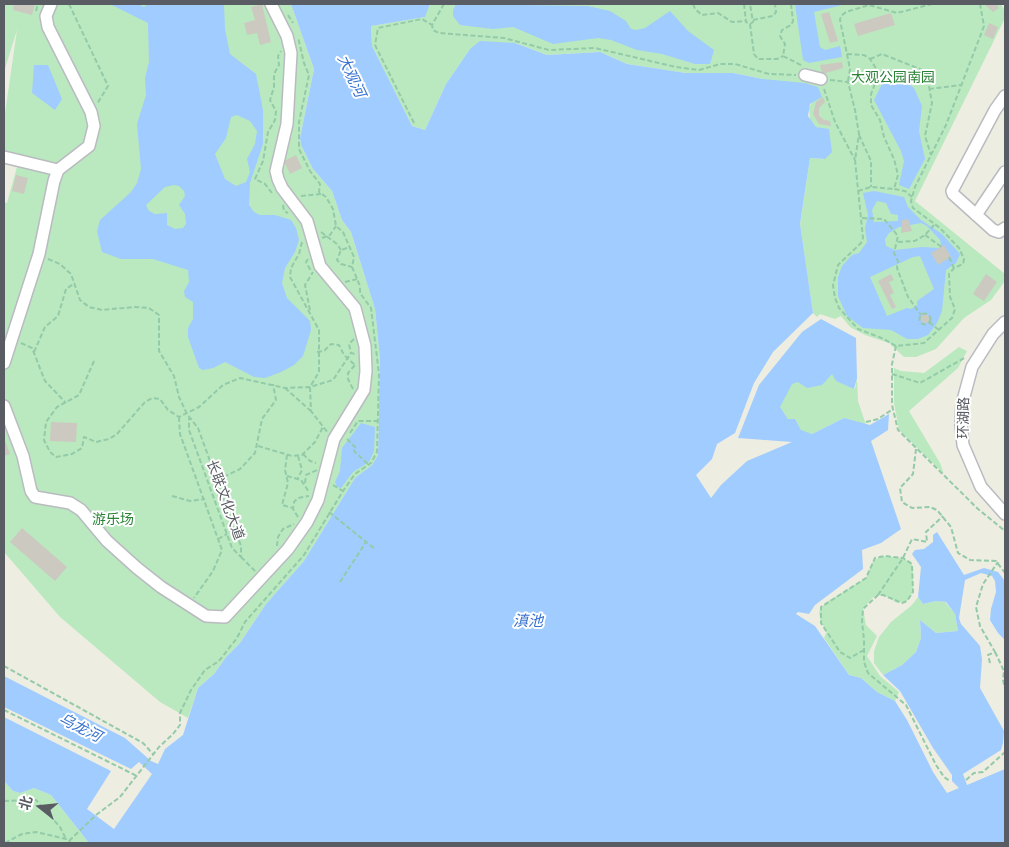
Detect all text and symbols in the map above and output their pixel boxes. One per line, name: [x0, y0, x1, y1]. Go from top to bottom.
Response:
water label: 大观河: [333, 52, 369, 100]
park label: 大观公园南园: [851, 70, 935, 86]
street label: 环湖路: [955, 397, 973, 439]
street label: 长联文化大道: [203, 458, 247, 542]
park label: 游乐场: [92, 512, 134, 528]
water label: 滇池: [513, 613, 543, 631]
water label: 乌龙河: [56, 710, 104, 746]
north arrow: [15, 782, 65, 832]
text: 北: [15, 794, 36, 812]

